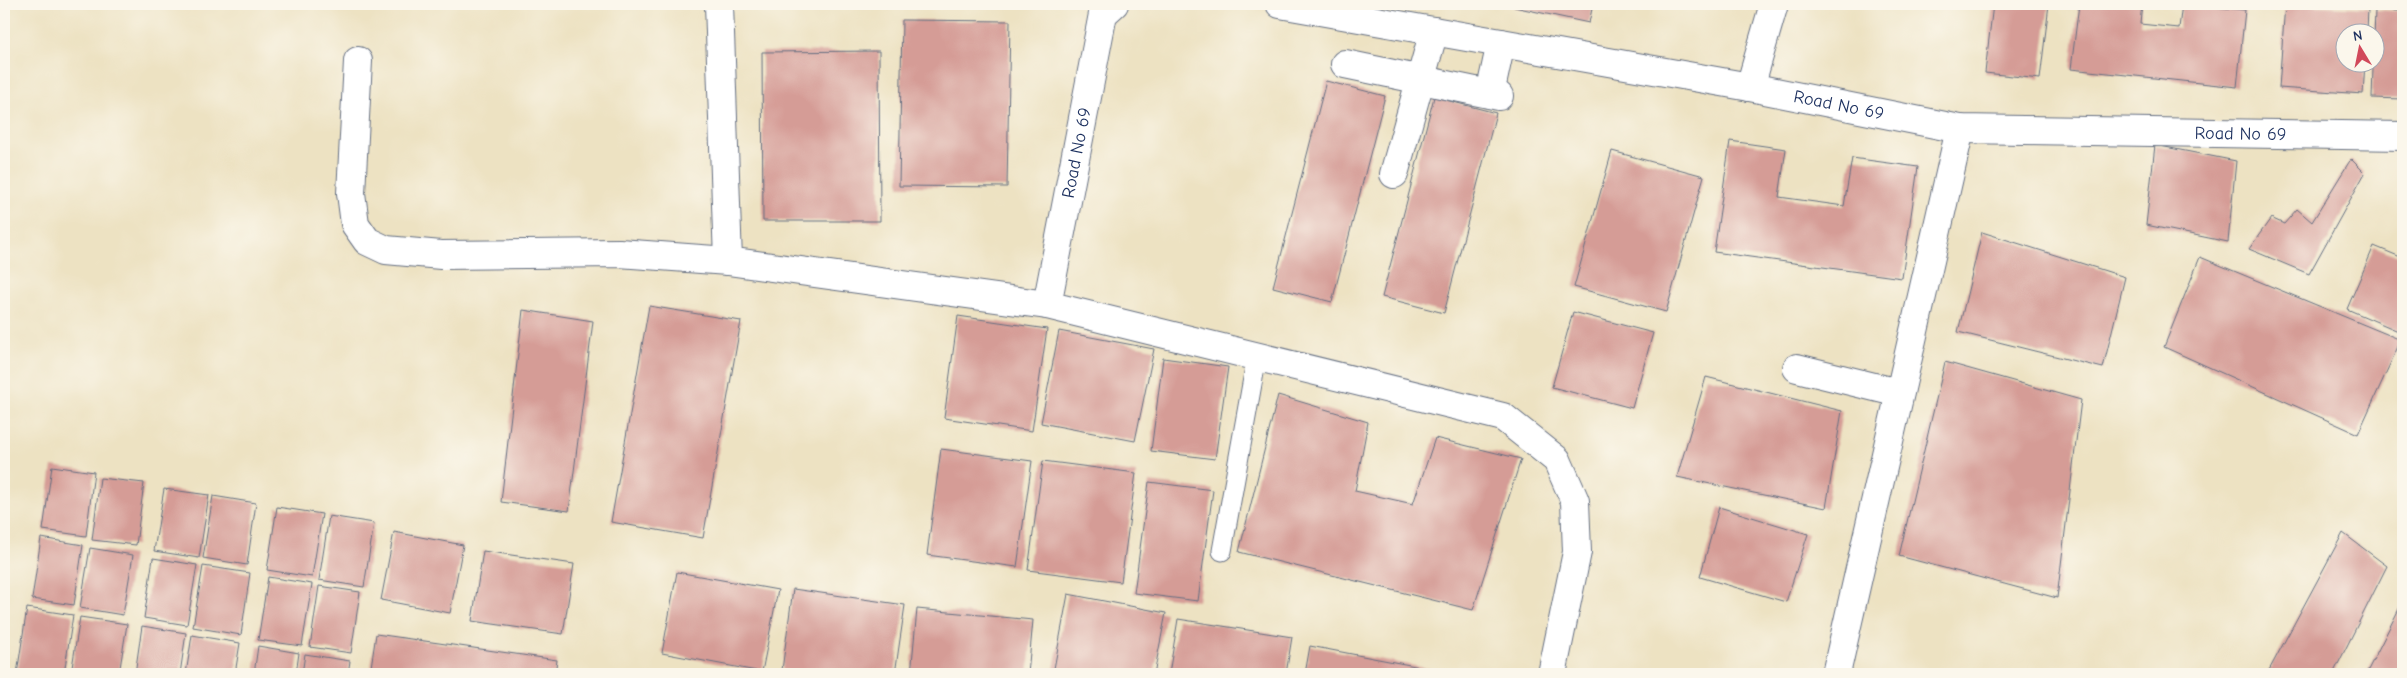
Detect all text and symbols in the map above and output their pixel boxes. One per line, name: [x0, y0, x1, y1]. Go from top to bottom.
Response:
north arrow: [2334, 22, 2384, 72]
text: N: [2352, 27, 2364, 45]
street label: Road No 69: [1792, 86, 1886, 125]
street label: Road No 69: [1058, 106, 1096, 200]
street label: Road No 69: [2195, 123, 2287, 145]

